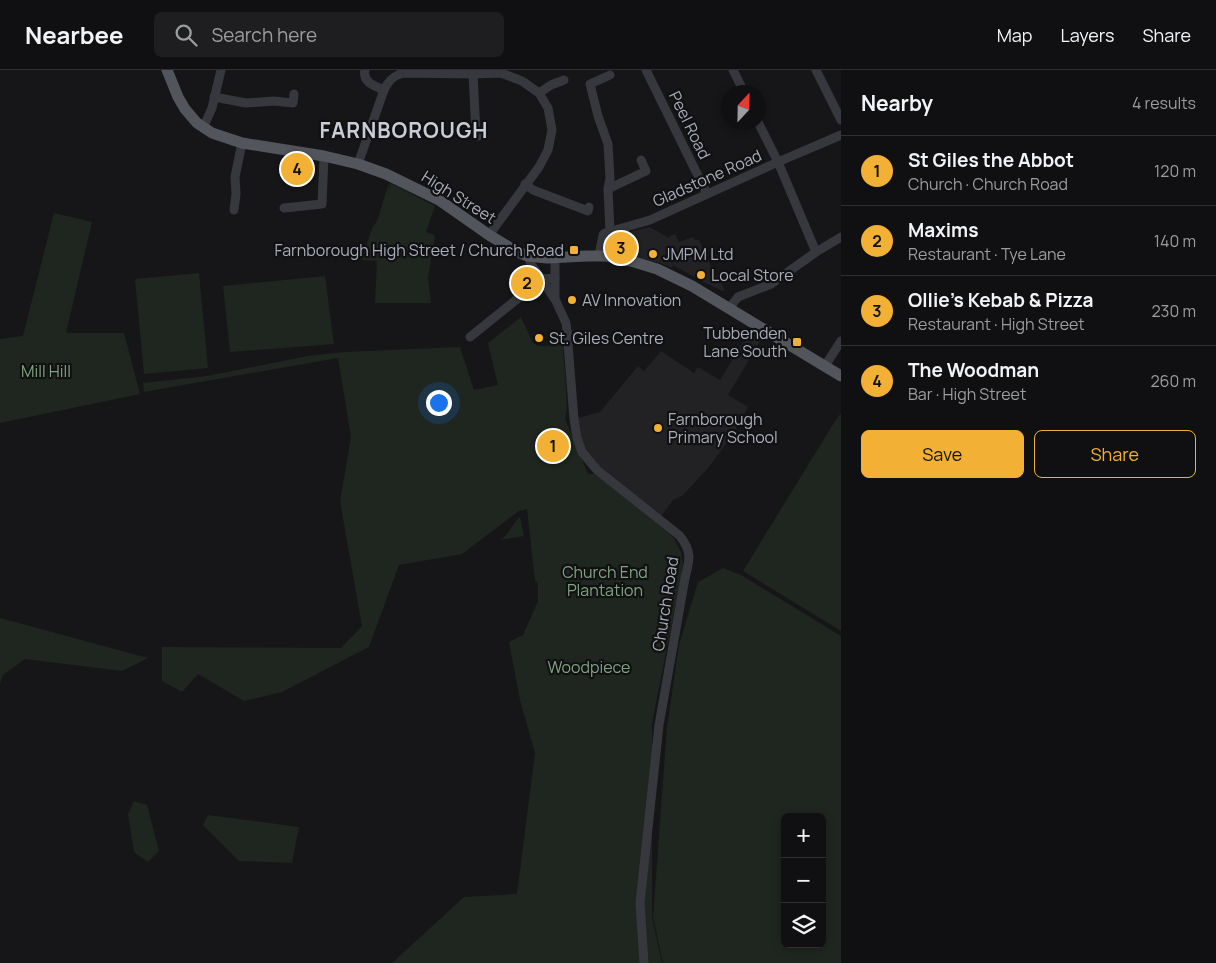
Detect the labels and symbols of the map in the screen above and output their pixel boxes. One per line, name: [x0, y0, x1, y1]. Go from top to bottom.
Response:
north arrow: [721, 85, 766, 130]
street label: Peel Road: [664, 87, 716, 163]
district label: FARNBOROUGH: [319, 116, 489, 144]
street label: Gladstone Road: [649, 144, 765, 212]
pin: 4: [281, 150, 313, 188]
street label: High Street: [418, 165, 500, 229]
pin: 3: [605, 229, 637, 267]
place label: Farnborough High Street / Church Road: [274, 239, 564, 261]
place label: JMPM Ltd: [663, 243, 734, 265]
marker: Farnborough High Street / Church Road: [568, 244, 580, 256]
marker: JMPM Ltd: [647, 248, 659, 260]
pin: 2: [511, 264, 543, 302]
place label: Local Store: [711, 264, 794, 286]
marker: Local Store: [695, 269, 707, 281]
place label: AV Innovation: [582, 289, 681, 311]
marker: AV Innovation: [566, 294, 578, 306]
place label: Tubbenden Lane South: [703, 322, 787, 362]
place label: St. Giles Centre: [549, 327, 664, 349]
marker: St. Giles Centre: [533, 332, 545, 344]
marker: Tubbenden Lane South: [791, 336, 803, 348]
park label: Mill Hill: [21, 360, 71, 382]
your location: [426, 390, 452, 416]
place label: Farnborough Primary School: [668, 408, 778, 448]
marker: Farnborough Primary School: [652, 422, 664, 434]
pin: 1: [537, 427, 569, 465]
street label: Church Road: [647, 555, 683, 653]
park label: Church End Plantation: [562, 561, 648, 601]
park label: Woodpiece: [548, 656, 630, 678]

